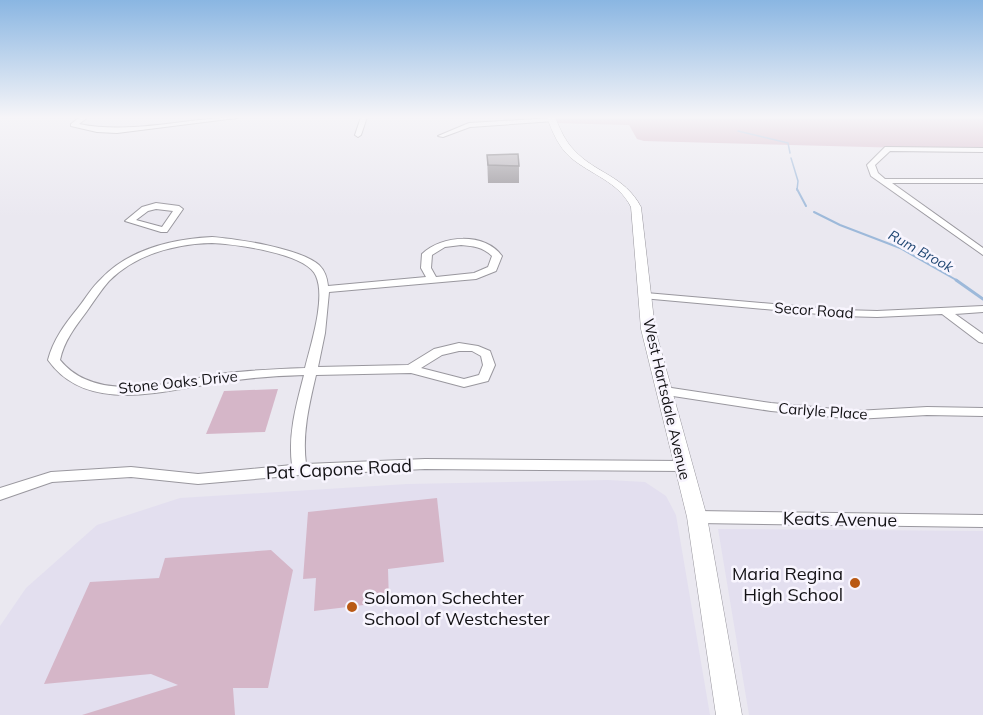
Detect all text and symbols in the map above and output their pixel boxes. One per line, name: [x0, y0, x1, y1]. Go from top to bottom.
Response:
water label: Rum Brook: [885, 226, 957, 277]
street label: Secor Road: [774, 298, 854, 322]
street label: West Hartsdale Avenue: [639, 316, 695, 482]
street label: Stone Oaks Drive: [117, 366, 239, 398]
street label: Carlyle Place: [778, 398, 868, 424]
street label: Pat Capone Road: [265, 454, 413, 484]
street label: Keats Avenue: [783, 507, 897, 531]
place label: Maria Regina High School: [732, 562, 843, 606]
marker: Maria Regina High School: [848, 576, 862, 590]
place label: Solomon Schechter School of Westchester: [364, 586, 550, 630]
marker: Solomon Schechter School of Westchester: [345, 600, 359, 614]

